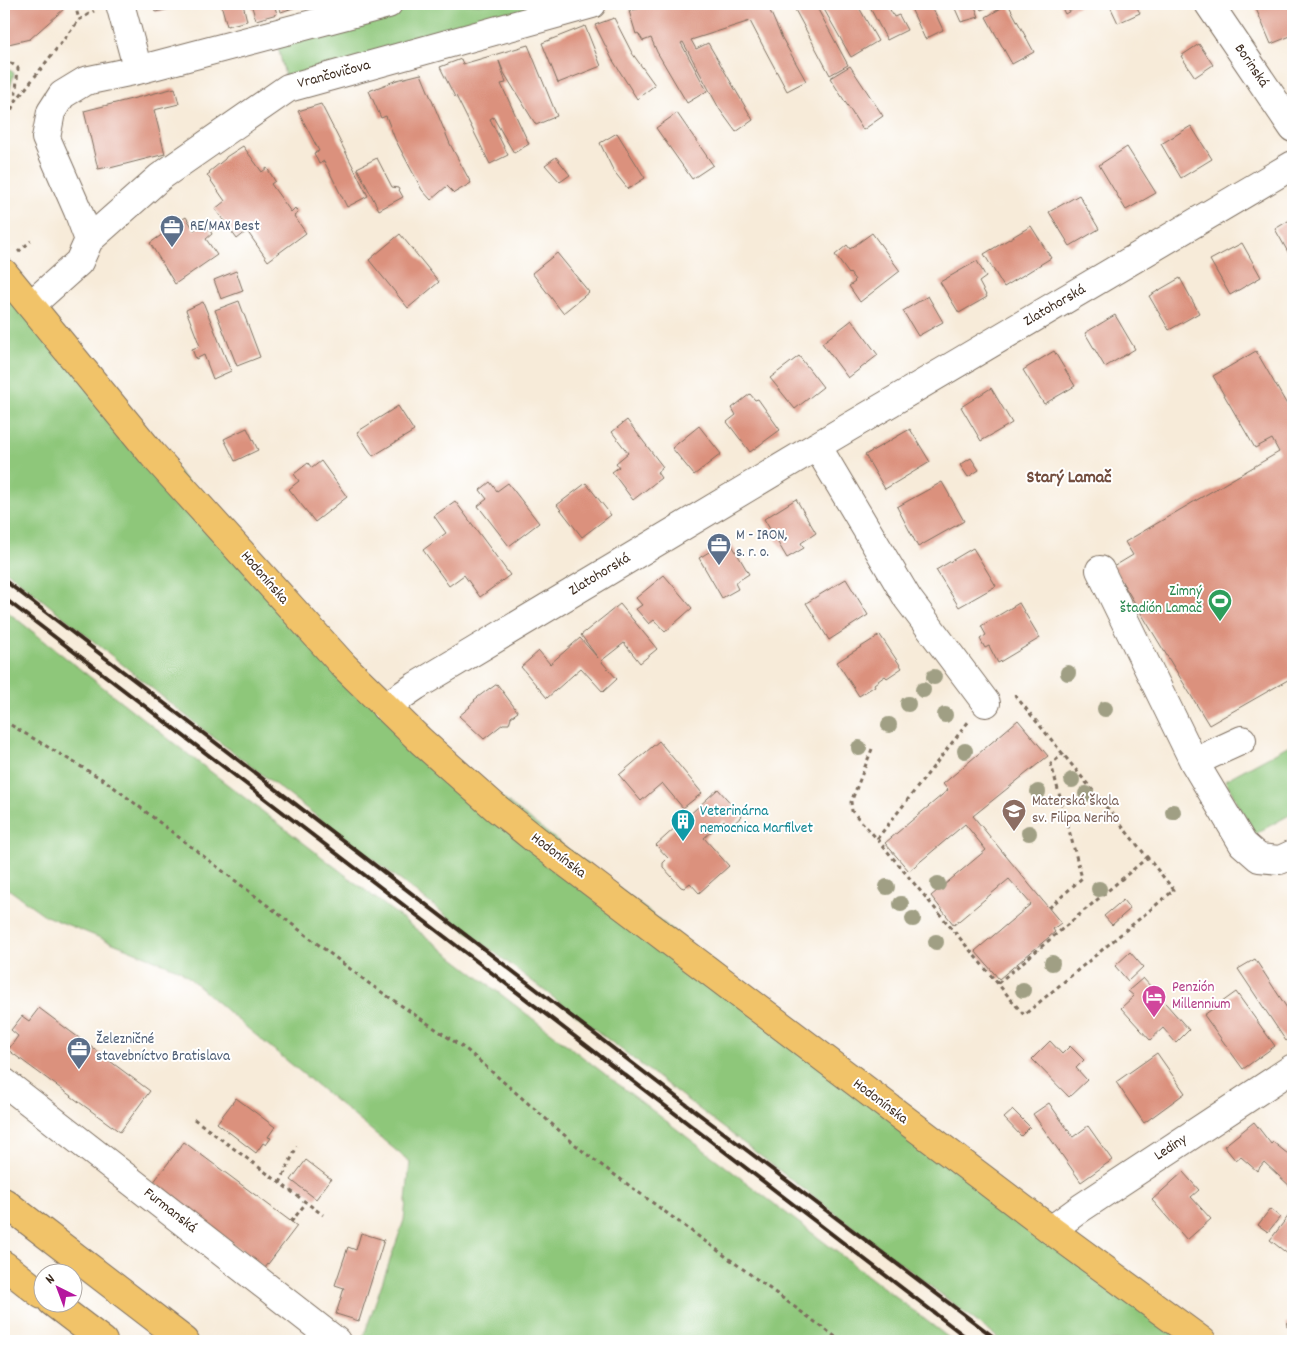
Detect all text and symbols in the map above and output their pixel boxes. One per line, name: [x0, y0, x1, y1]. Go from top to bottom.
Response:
street label: Borinská: [1228, 40, 1274, 93]
street label: Vrančovičova: [295, 54, 374, 95]
office icon: RE/MAX Best: [159, 214, 185, 248]
place label: RE/MAX Best: [190, 216, 260, 238]
street label: Zlatohorská: [1020, 279, 1091, 333]
district label: Starý Lamač: [1027, 466, 1112, 491]
place label: M - IRON, s. r. o.: [736, 525, 788, 564]
office icon: M - IRON, s. r. o.: [706, 532, 732, 566]
street label: Hodonínska: [235, 547, 294, 610]
street label: Zlatohorská: [565, 548, 635, 602]
place label: Zimný štadión Lamač: [1120, 581, 1203, 620]
sports icon: Zimný štadión Lamač: [1207, 588, 1233, 622]
place label: Materská škola sv. Filipa Neriho: [1032, 791, 1120, 830]
school or university icon: Materská škola sv. Filipa Neriho: [1001, 798, 1027, 832]
place label: Veterinárna nemocnica Marfilvet: [700, 801, 813, 840]
building icon: Veterinárna nemocnica Marfilvet: [670, 808, 696, 842]
street label: Hodonínska: [526, 828, 591, 885]
place label: Penzión Millennium: [1172, 977, 1231, 1016]
hotel icon: Penzión Millennium: [1141, 984, 1167, 1018]
place label: Železničné stavebníctvo Bratislava: [96, 1029, 231, 1068]
office icon: Železničné stavebníctvo Bratislava: [66, 1036, 92, 1070]
street label: Hodonínska: [848, 1074, 913, 1131]
street label: Lediny: [1150, 1129, 1193, 1167]
street label: Furmanská: [138, 1183, 202, 1239]
north arrow: [32, 1262, 82, 1312]
text: N: [41, 1270, 60, 1290]

